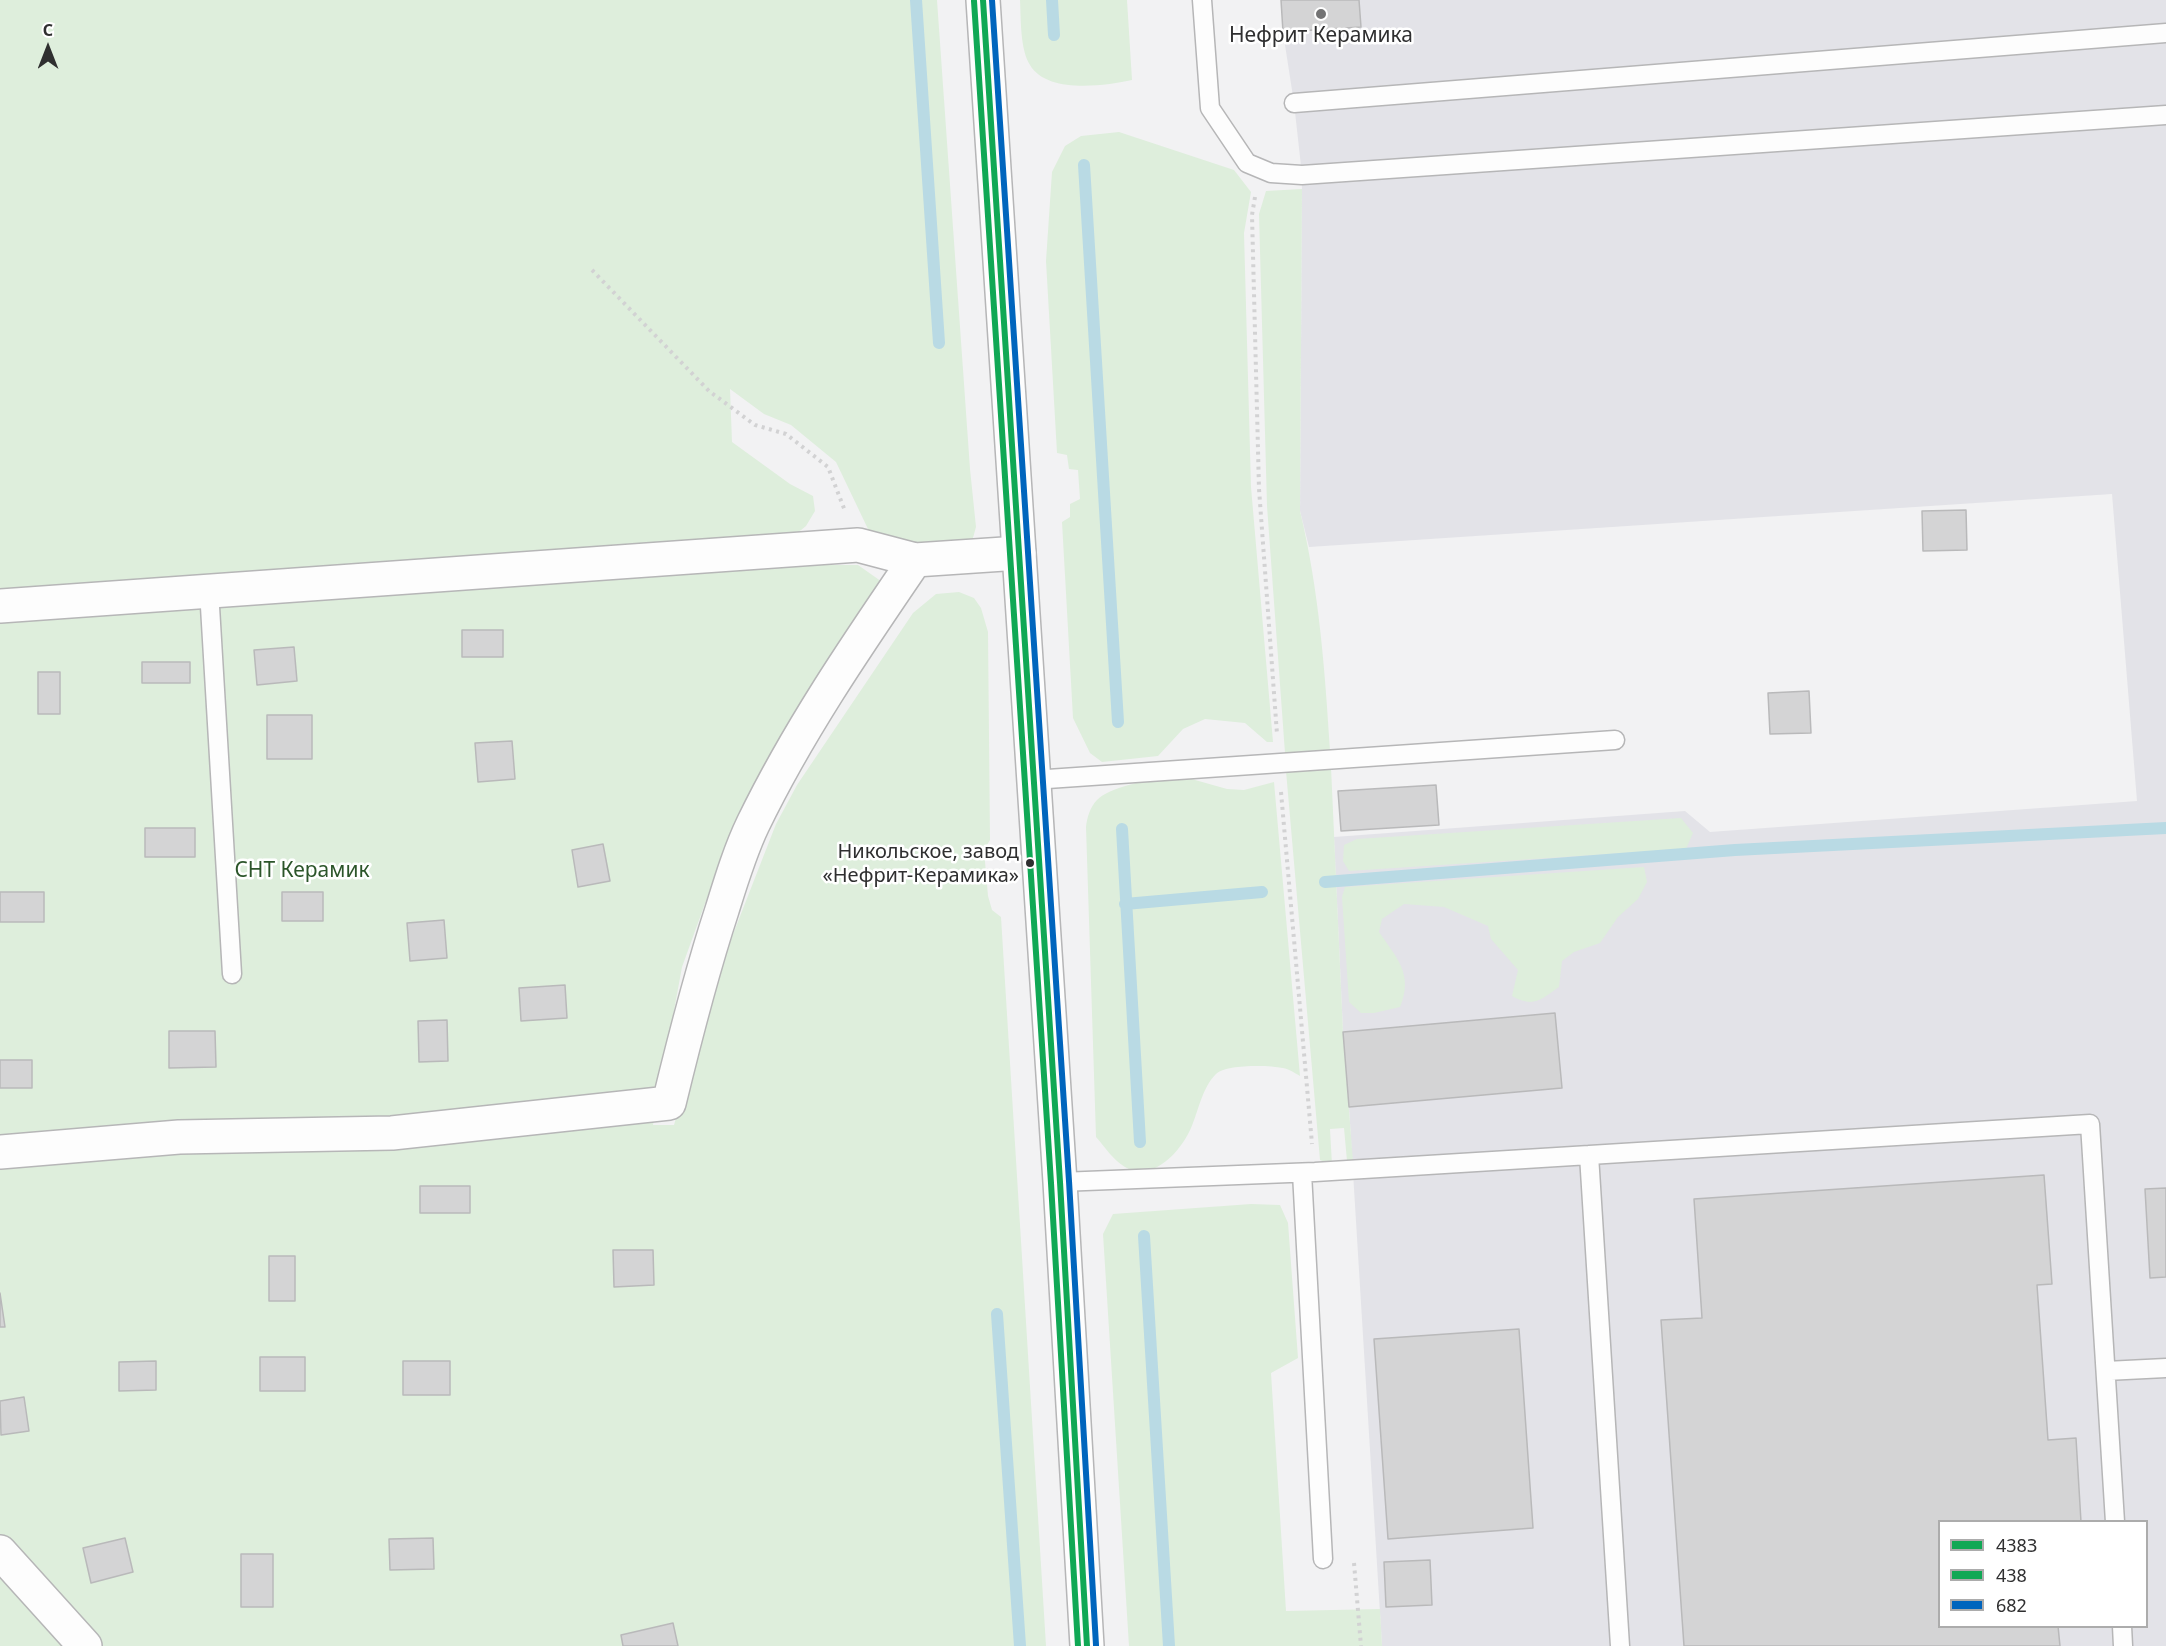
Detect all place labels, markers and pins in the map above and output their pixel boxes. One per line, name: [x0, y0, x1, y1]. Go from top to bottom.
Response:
marker: Нефрит Керамика: [1314, 7, 1328, 21]
place label: Нефрит Керамика: [1229, 23, 1413, 49]
place label: Никольское, завод «Нефрит-Керамика»: [823, 840, 1019, 887]
marker: Никольское, завод «Нефрит-Керамика»: [1024, 857, 1036, 869]

